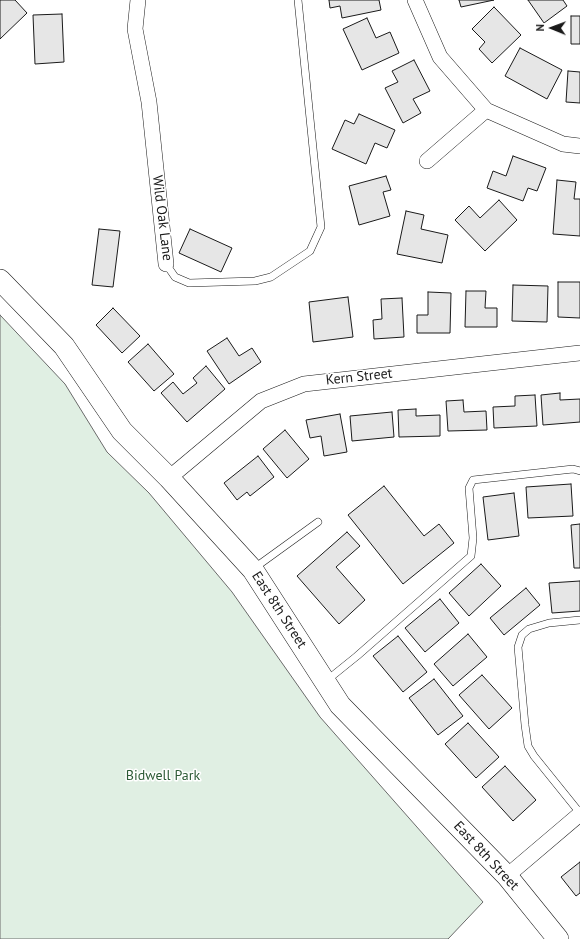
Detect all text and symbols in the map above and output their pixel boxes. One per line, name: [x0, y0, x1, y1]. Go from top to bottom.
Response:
north arrow: [532, 8, 572, 48]
text: N: [533, 24, 547, 32]
street label: Wild Oak Lane: [148, 174, 176, 262]
street label: Kern Street: [325, 365, 393, 389]
street label: East 8th Street: [248, 568, 310, 652]
park label: Bidwell Park: [126, 768, 200, 784]
street label: East 8th Street: [450, 818, 522, 894]

